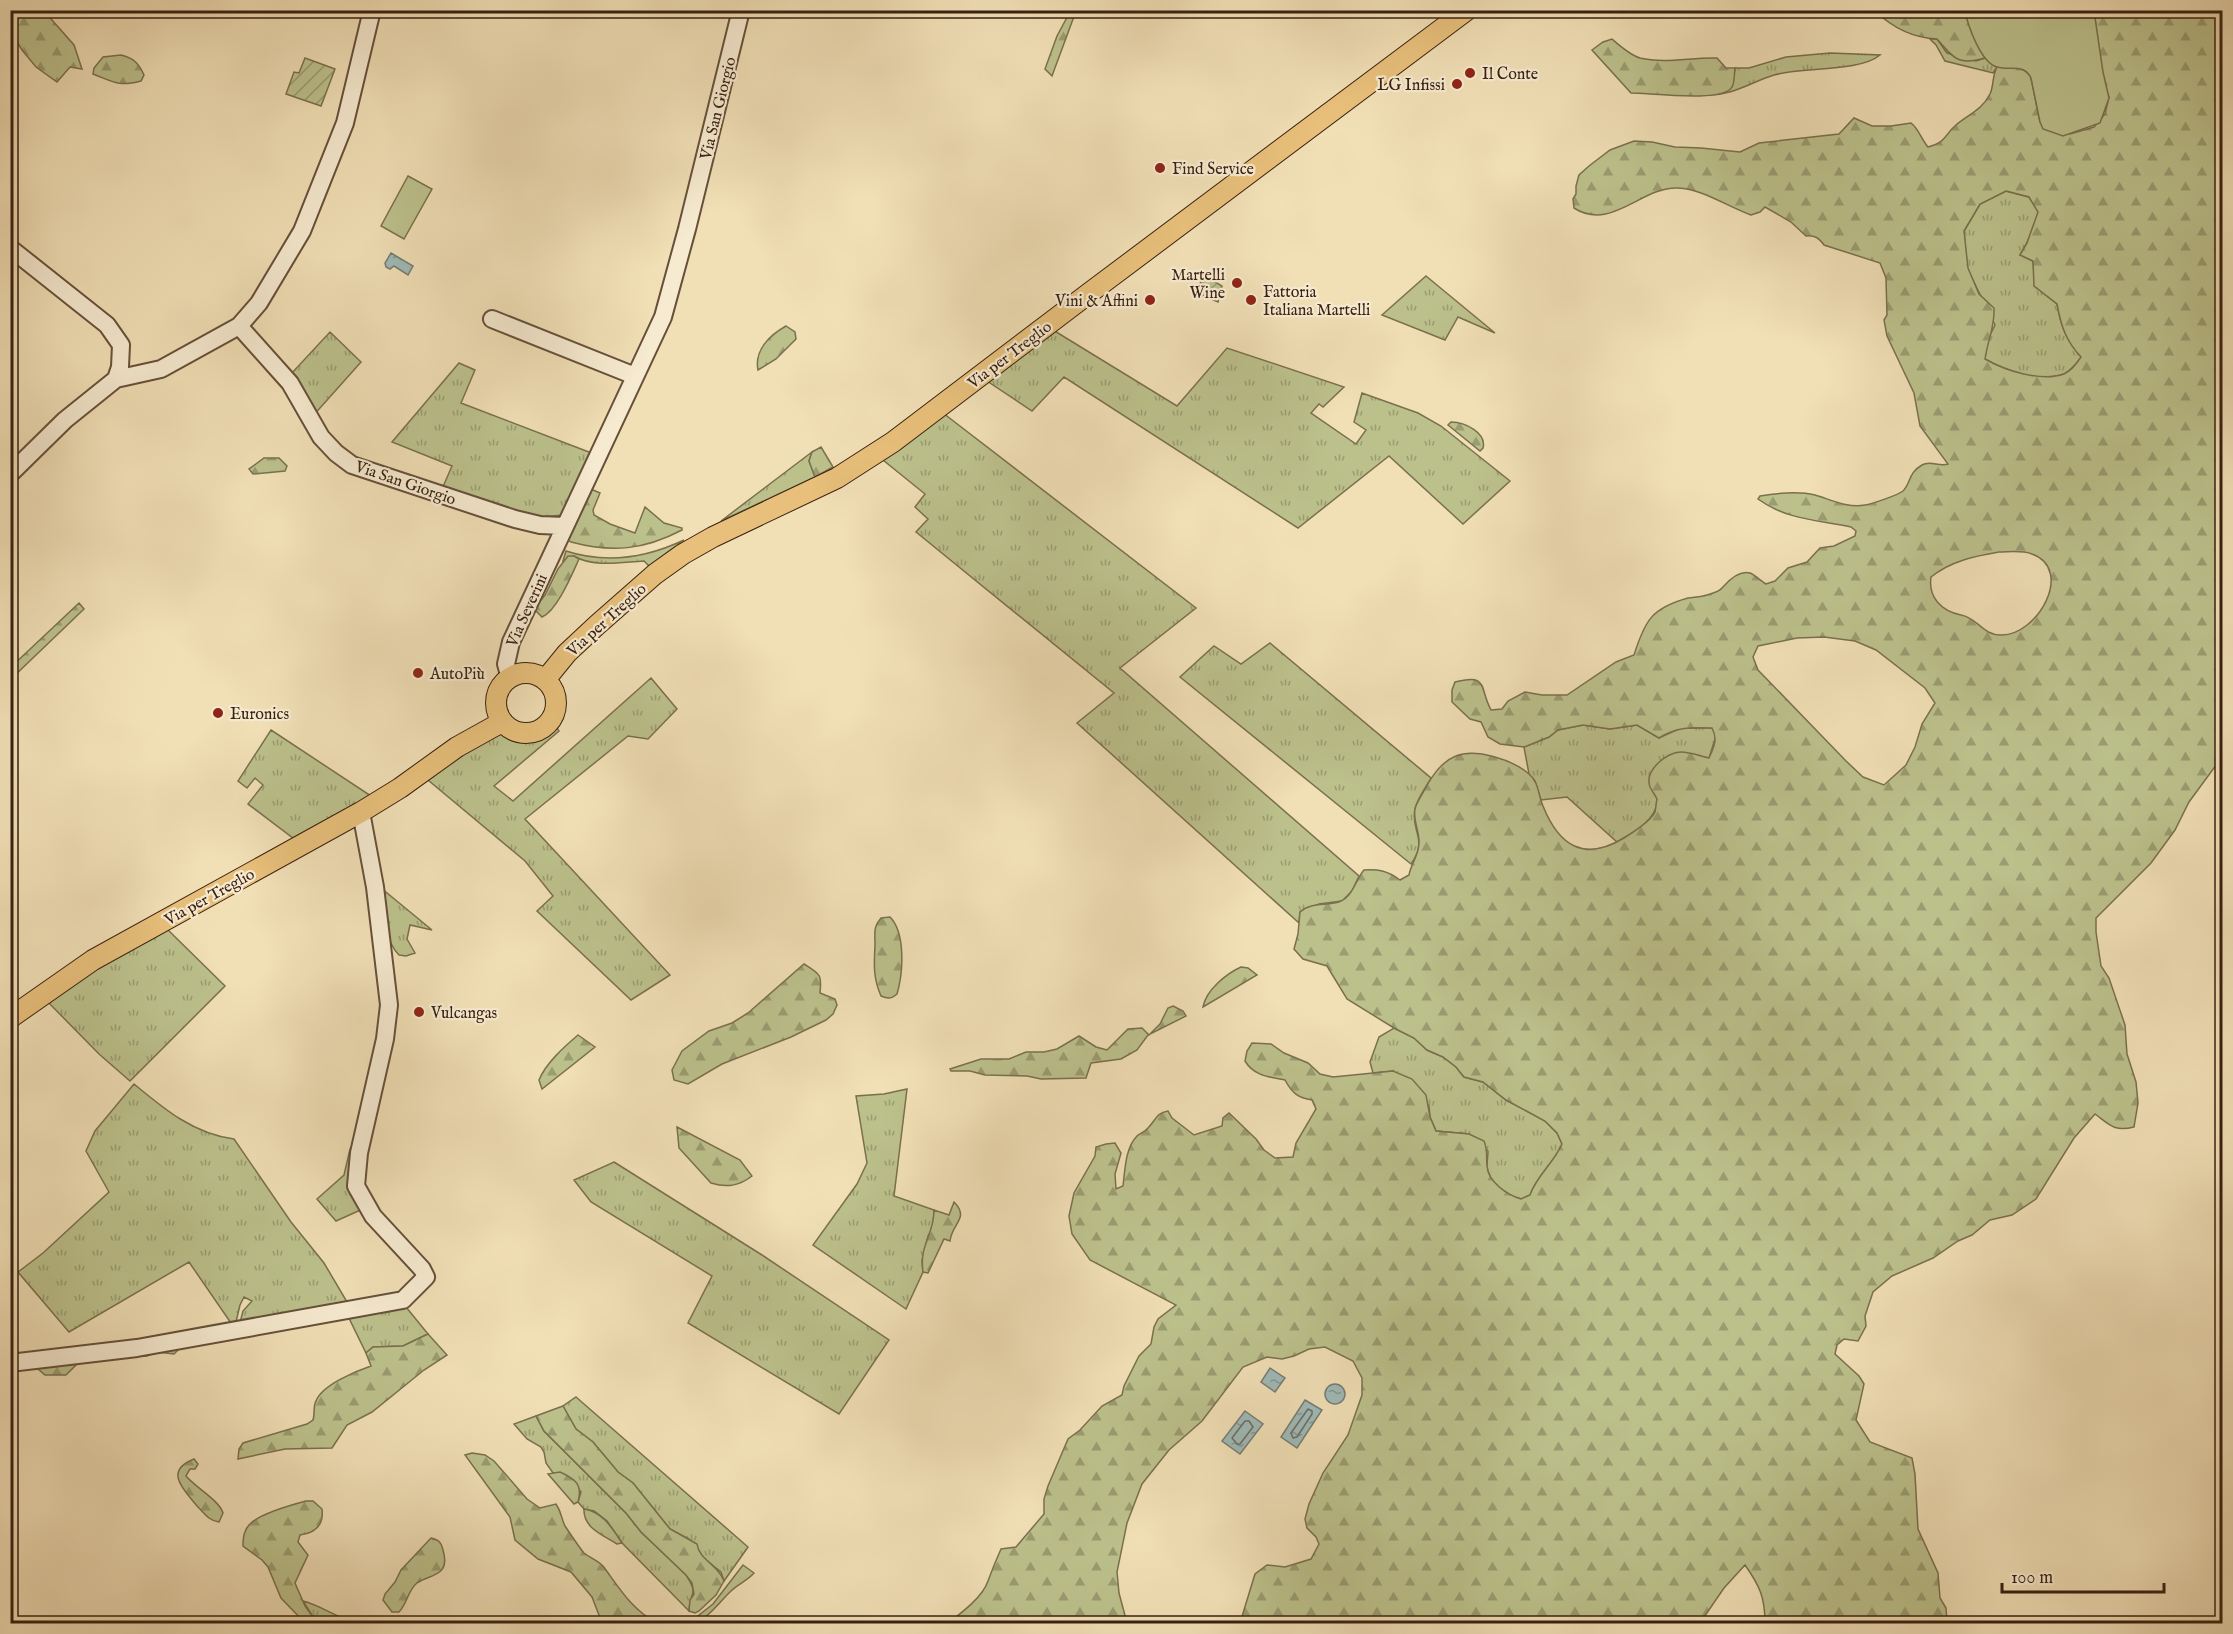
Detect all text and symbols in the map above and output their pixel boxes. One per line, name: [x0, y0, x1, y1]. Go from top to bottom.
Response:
street label: Via San Giorgio: [696, 55, 741, 163]
place label: Il Conte: [1482, 65, 1538, 85]
marker: Il Conte: [1463, 66, 1477, 80]
place label: LG Infissi: [1377, 76, 1445, 96]
marker: LG Infissi: [1450, 77, 1464, 91]
place label: Find Service: [1172, 160, 1254, 180]
marker: Find Service: [1153, 161, 1167, 175]
place label: Martelli Wine: [1171, 266, 1225, 304]
marker: Martelli Wine: [1230, 276, 1244, 290]
place label: Fattoria Italiana Martelli: [1263, 283, 1370, 321]
place label: Vini & Affini: [1054, 292, 1138, 312]
marker: Vini & Affini: [1143, 293, 1157, 307]
marker: Fattoria Italiana Martelli: [1244, 293, 1258, 307]
street label: Via per Treglio: [963, 317, 1056, 394]
street label: Via San Giorgio: [351, 457, 459, 511]
street label: Via Severini: [502, 571, 553, 651]
street label: Via per Treglio: [563, 579, 651, 662]
place label: AutoPiù: [429, 665, 485, 685]
marker: AutoPiù: [411, 666, 425, 680]
place label: Euronics: [230, 705, 289, 725]
marker: Euronics: [211, 706, 225, 720]
street label: Via per Treglio: [160, 865, 259, 931]
place label: Vulcangas: [430, 1004, 498, 1024]
marker: Vulcangas: [412, 1005, 426, 1019]
scale bar: [2002, 1556, 2164, 1594]
text: 100 m: [2011, 1567, 2053, 1590]

